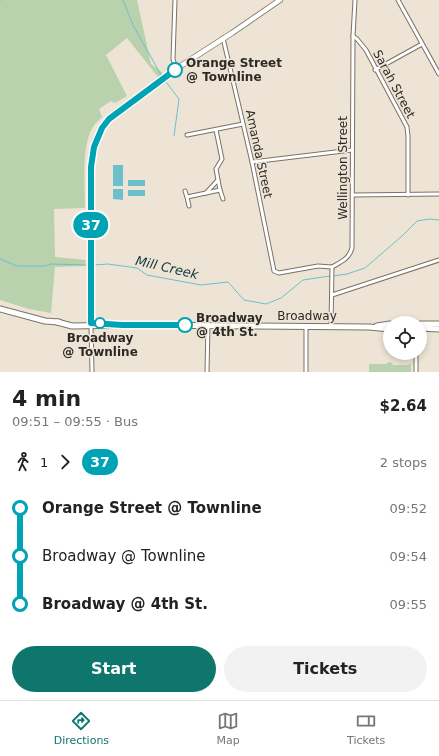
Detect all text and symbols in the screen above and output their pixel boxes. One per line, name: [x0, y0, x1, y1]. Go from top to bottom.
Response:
street label: Sarah Street: [370, 48, 418, 121]
place label: Orange Street @ Townline: [186, 56, 282, 84]
marker: Orange Street @ Townline: [167, 62, 183, 78]
street label: Amanda Street: [243, 108, 275, 200]
street label: Wellington Street: [336, 116, 350, 220]
line badge: 37: [73, 212, 109, 238]
text: 37: [81, 217, 101, 233]
water label: Mill Creek: [134, 253, 200, 282]
street label: Broadway: [277, 309, 337, 323]
place label: Broadway @ 4th St.: [196, 311, 263, 339]
map controls: [383, 316, 427, 360]
button: locate: [383, 316, 427, 360]
marker: Broadway @ Townline: [94, 317, 106, 329]
marker: Broadway @ 4th St.: [177, 317, 193, 333]
place label: Broadway @ Townline: [62, 331, 138, 359]
text: 4 min: [12, 386, 81, 411]
text: $2.64: [380, 397, 427, 415]
text: 09:51 – 09:55 · Bus: [12, 414, 138, 429]
icon: walk: [12, 451, 34, 473]
icon: forward: [54, 451, 76, 473]
text: 37: [90, 454, 110, 470]
text: 1: [40, 455, 48, 470]
text: 2 stops: [380, 455, 427, 470]
text: Orange Street @ Townline: [42, 499, 262, 517]
text: 09:52: [390, 501, 427, 516]
text: Broadway @ Townline: [42, 547, 206, 565]
text: 09:54: [390, 549, 427, 564]
text: Broadway @ 4th St.: [42, 595, 208, 613]
text: 09:55: [390, 597, 427, 612]
button: Start: [12, 646, 216, 692]
button: Tickets: [224, 646, 427, 692]
tab: Directions: [54, 710, 109, 747]
tab: Map: [216, 710, 240, 747]
tab: Tickets: [347, 710, 385, 747]

